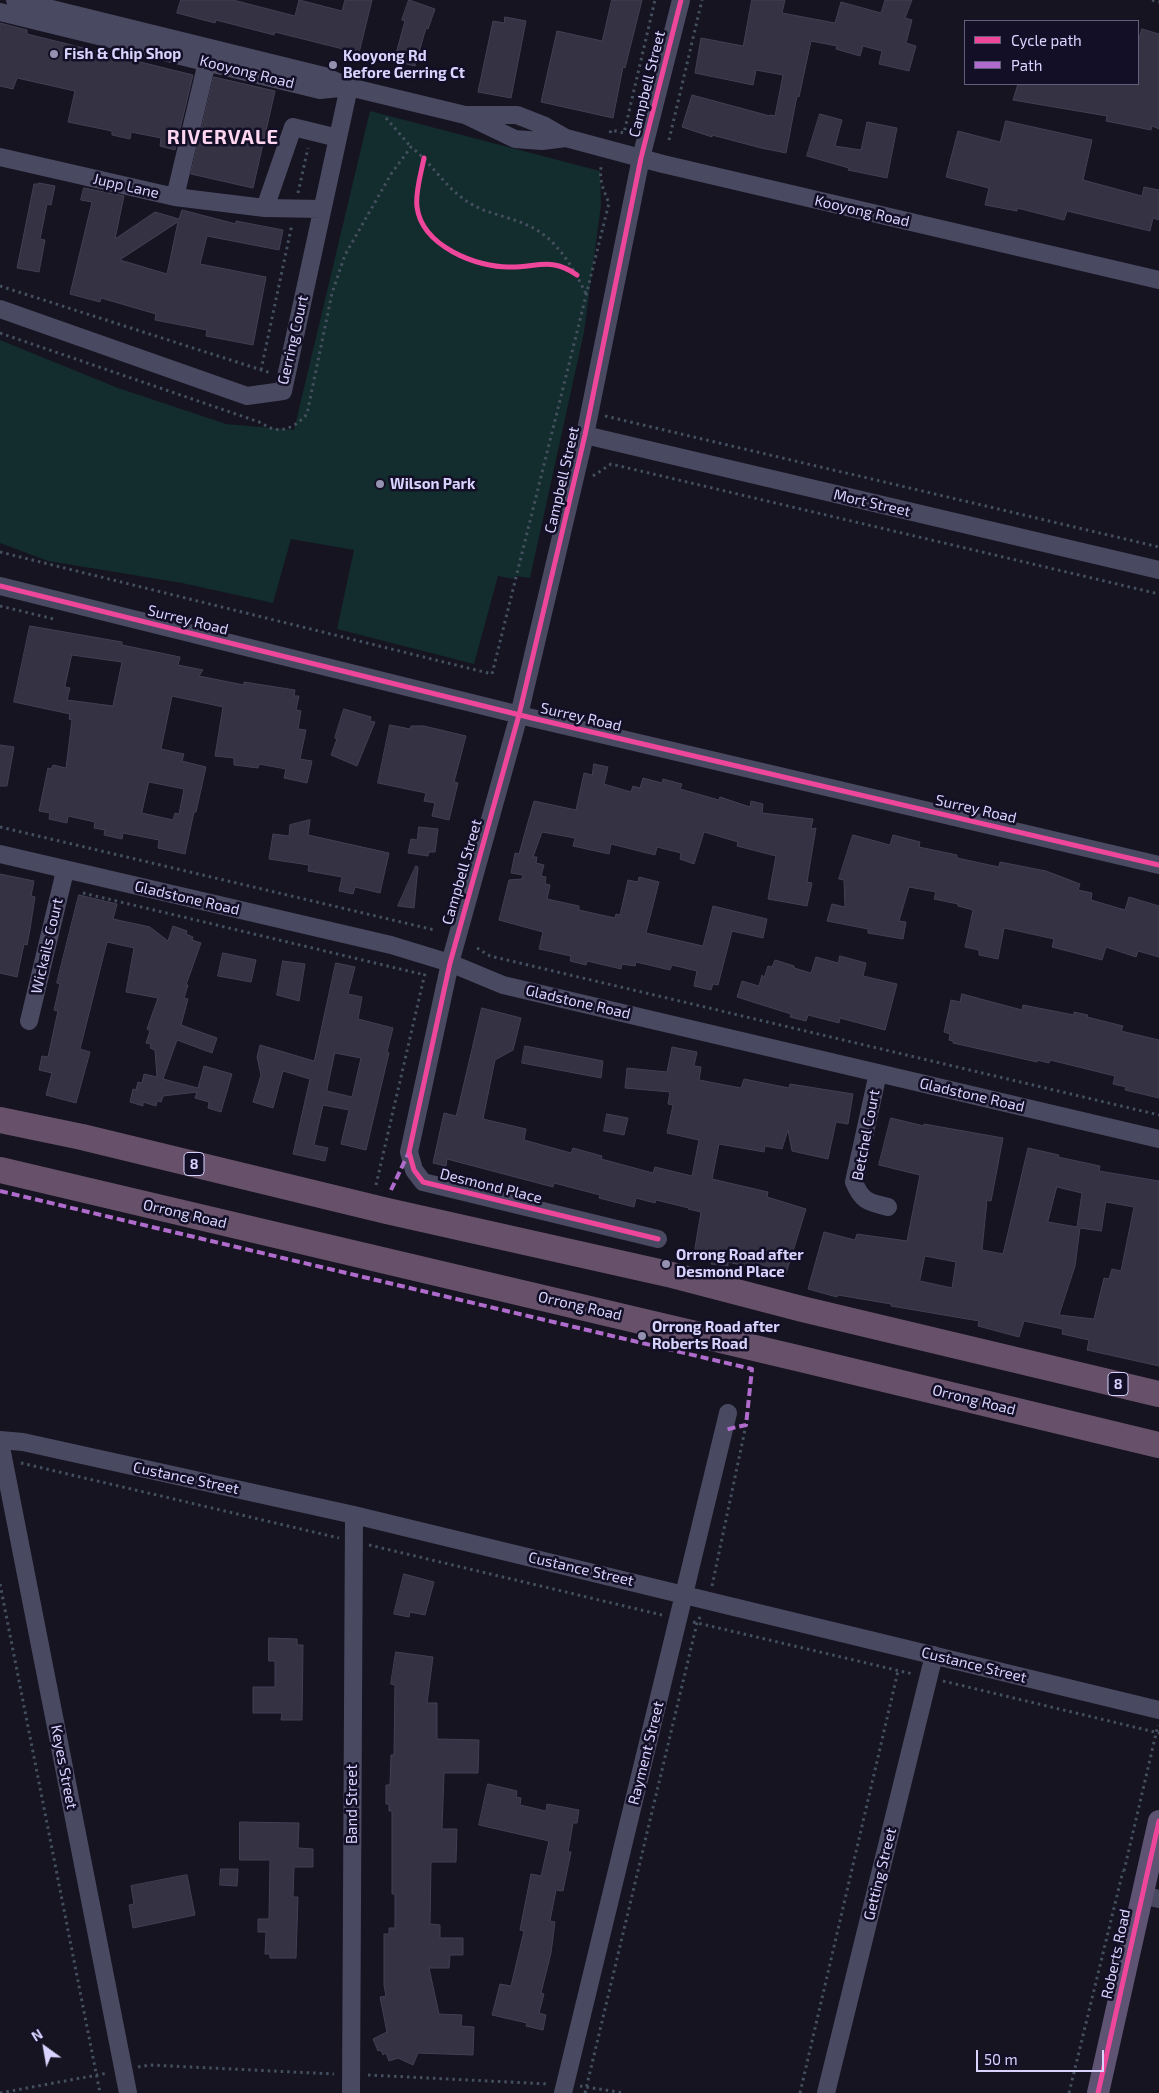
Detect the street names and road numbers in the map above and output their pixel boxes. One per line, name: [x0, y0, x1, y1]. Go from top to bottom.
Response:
street label: Campbell Street: [625, 29, 669, 139]
street label: Kooyong Road: [198, 52, 296, 92]
street label: Jupp Lane: [91, 170, 161, 202]
street label: Kooyong Road: [813, 191, 911, 231]
street label: Gerring Court: [274, 294, 312, 386]
street label: Campbell Street: [541, 425, 583, 535]
street label: Mort Street: [832, 485, 912, 521]
street label: Surrey Road: [146, 601, 230, 639]
street label: Surrey Road: [539, 699, 623, 735]
street label: Surrey Road: [934, 791, 1018, 827]
street label: Campbell Street: [438, 817, 486, 927]
street label: Gladstone Road: [133, 877, 241, 919]
street label: Wickails Court: [27, 896, 67, 996]
street label: Gladstone Road: [524, 981, 632, 1023]
street label: Gladstone Road: [918, 1074, 1026, 1116]
street label: Betchel Court: [848, 1088, 884, 1182]
road number: 8: [184, 1152, 204, 1176]
street label: Desmond Place: [438, 1165, 544, 1207]
street label: Orrong Road: [141, 1196, 229, 1232]
street label: Orrong Road: [536, 1288, 624, 1324]
road number: 8: [1108, 1372, 1128, 1396]
street label: Orrong Road: [930, 1381, 1018, 1419]
street label: Custance Street: [131, 1458, 241, 1498]
street label: Custance Street: [527, 1548, 635, 1590]
street label: Custance Street: [920, 1643, 1028, 1687]
street label: Rayment Street: [624, 1699, 668, 1807]
street label: Keyes Street: [47, 1723, 81, 1811]
street label: Band Street: [343, 1764, 361, 1844]
street label: Getting Street: [860, 1826, 900, 1922]
street label: Roberts Road: [1098, 1907, 1134, 2001]

